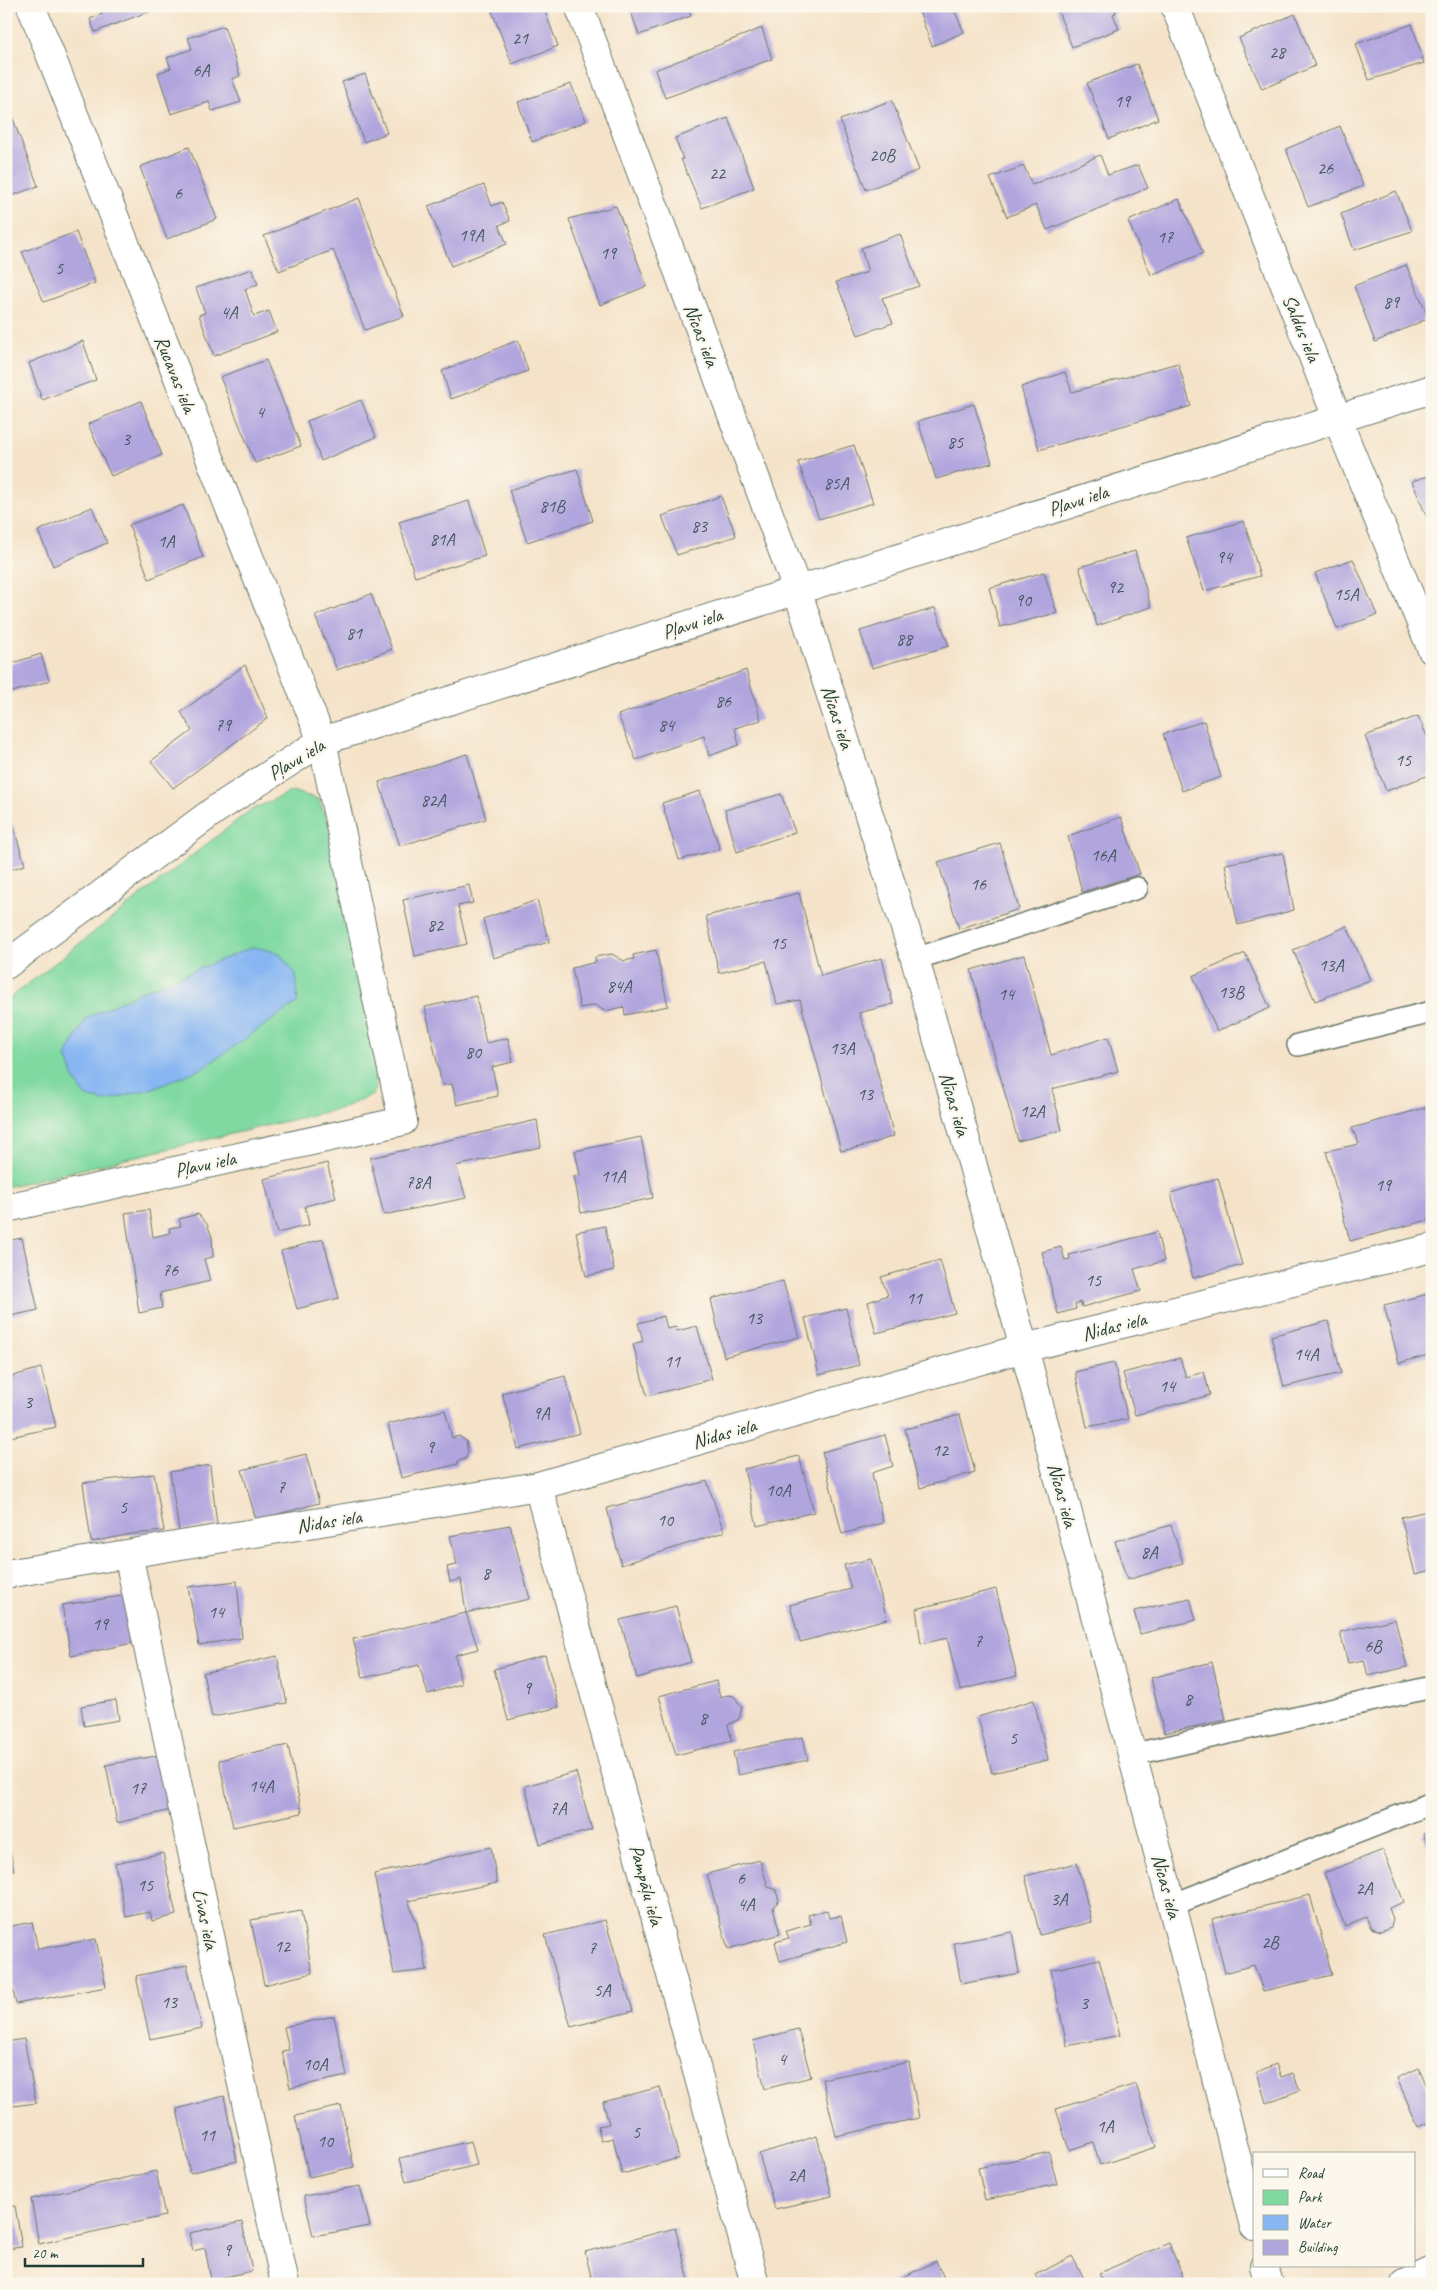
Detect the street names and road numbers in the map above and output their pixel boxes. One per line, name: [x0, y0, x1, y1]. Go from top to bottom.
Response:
street label: Saldus iela: [1277, 291, 1327, 367]
street label: Nīcas iela: [678, 300, 725, 371]
street label: Rucavas iela: [149, 332, 203, 418]
street label: Pļavu iela: [1045, 478, 1113, 522]
street label: Pļavu iela: [659, 601, 727, 645]
street label: Nīcas iela: [816, 682, 860, 753]
street label: Pļavu iela: [263, 732, 331, 786]
street label: Nīcas iela: [933, 1069, 976, 1140]
street label: Pļavu iela: [172, 1145, 240, 1183]
street label: Nidas iela: [1079, 1306, 1151, 1347]
street label: Nidas iela: [689, 1412, 761, 1454]
street label: Nīcas iela: [1042, 1460, 1083, 1531]
street label: Nidas iela: [295, 1504, 365, 1539]
street label: Pampāļu iela: [624, 1842, 670, 1930]
street label: Nīcas iela: [1146, 1851, 1187, 1922]
street label: Līvas iela: [187, 1886, 224, 1953]

